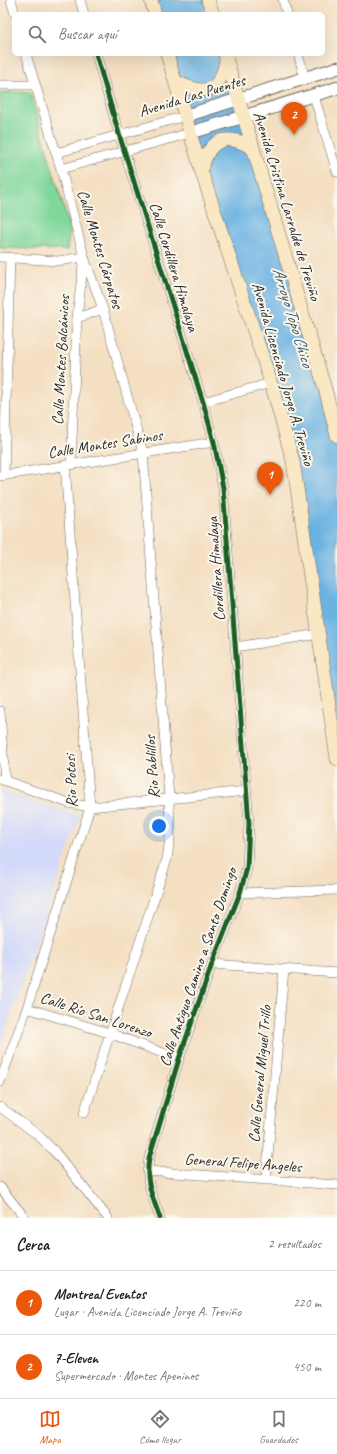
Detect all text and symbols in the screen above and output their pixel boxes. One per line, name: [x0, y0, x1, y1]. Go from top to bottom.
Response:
search box: [12, 12, 325, 56]
icon: search: [26, 23, 48, 45]
text: Buscar aquí: [58, 25, 117, 44]
street label: Avenida Las Puentes: [136, 70, 249, 122]
pin: 2: [281, 102, 307, 135]
street label: Avenida Cristina Larralde de Treviño: [249, 109, 326, 304]
street label: Calle Montes Cárpatos: [72, 187, 128, 312]
street label: Calle Cordillera Himalaya: [145, 200, 203, 335]
water label: Arroyo Topo Chico: [268, 265, 319, 371]
street label: Avenida Licenciado Jorge A. Treviño: [247, 280, 319, 469]
street label: Calle Montes Balcánicos: [48, 293, 74, 426]
street label: Calle Montes Sabinos: [46, 425, 165, 463]
pin: 1: [257, 462, 283, 495]
street label: Cordillera Himalaya: [202, 515, 230, 622]
street label: Rio Pablillos: [140, 733, 164, 799]
street label: Rio Potosi: [60, 752, 82, 808]
your location: [149, 816, 169, 836]
street label: Calle Antiguo Camino a Santo Domingo: [155, 863, 242, 1069]
street label: Calle Río San Lorenzo: [38, 988, 157, 1043]
street label: Calle General Miguel Trillo: [244, 1003, 276, 1143]
street label: General Felipe Angeles: [184, 1149, 304, 1177]
text: Cerca: [16, 1234, 49, 1255]
text: 2 resultados: [268, 1236, 321, 1252]
text: Montreal Eventos: [54, 1285, 146, 1304]
text: 1: [26, 1295, 32, 1311]
text: 220 m: [293, 1295, 321, 1311]
text: Lugar · Avenida Licenciado Jorge A. Treviño: [54, 1304, 241, 1320]
text: 7-Eleven: [54, 1349, 98, 1368]
text: 2: [26, 1359, 32, 1375]
text: 450 m: [293, 1359, 321, 1375]
text: Supermercado · Montes Apeninos: [54, 1368, 198, 1384]
tab: Mapa: [39, 1408, 61, 1446]
tab: Cómo llegar: [139, 1408, 181, 1446]
tab: Guardados: [259, 1408, 298, 1446]

